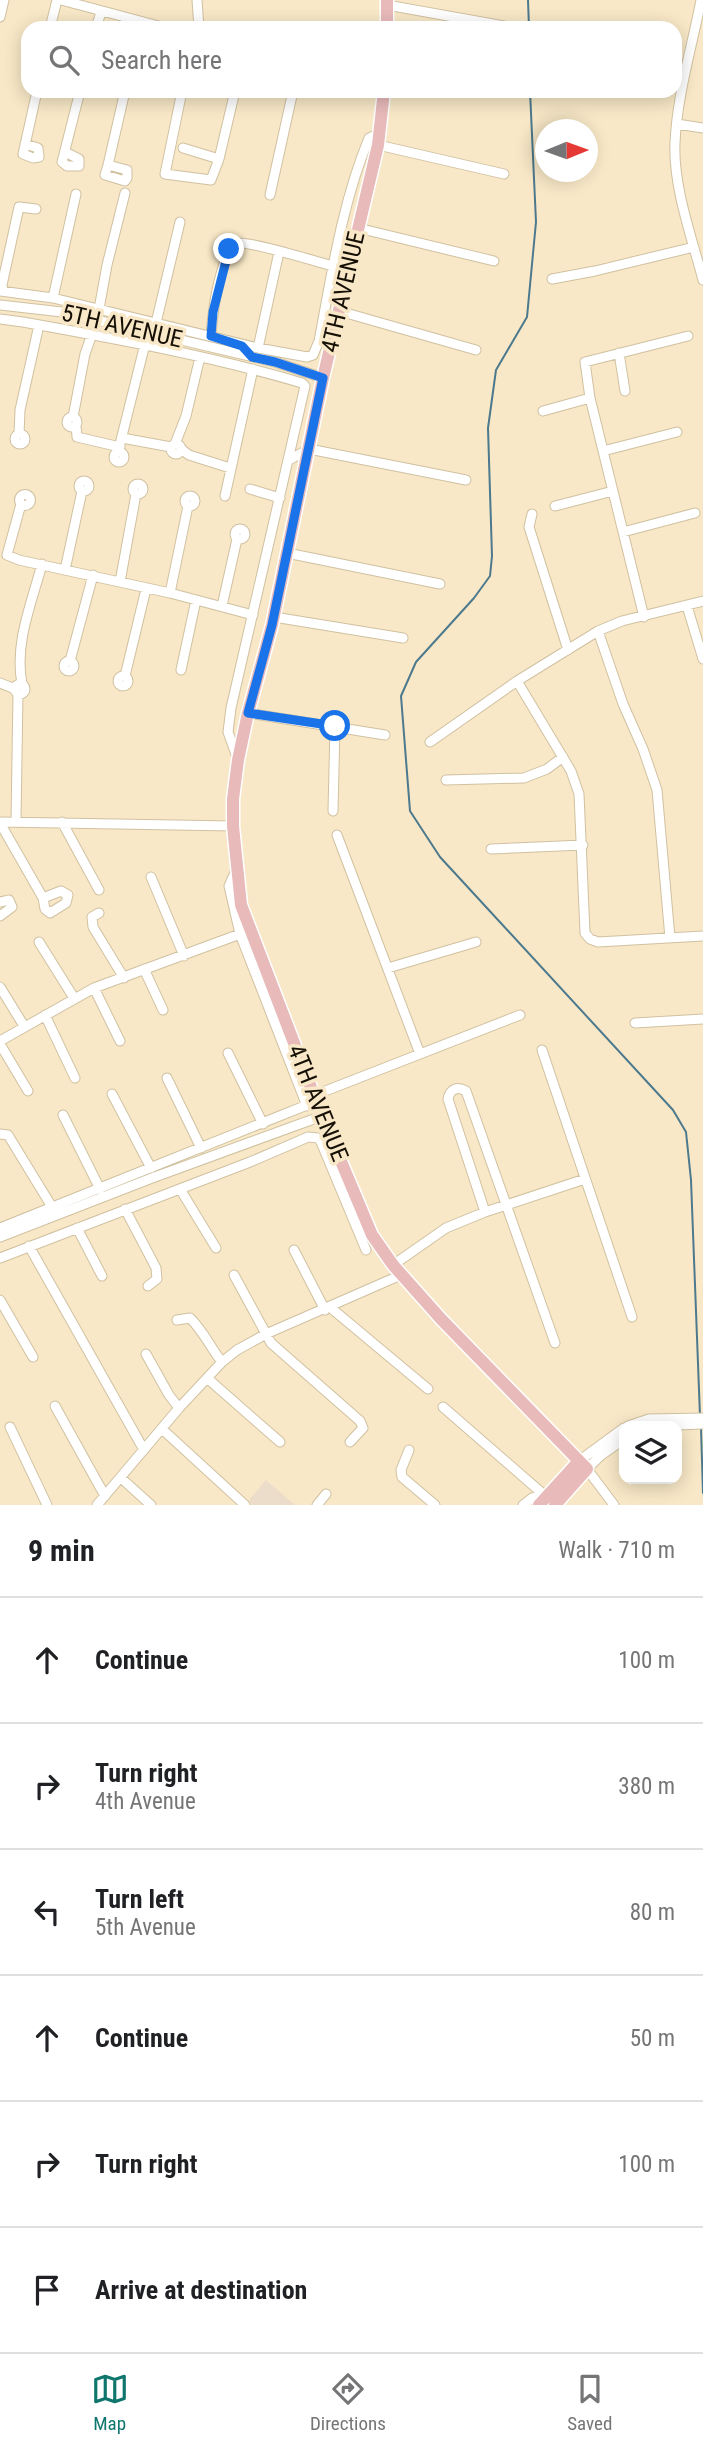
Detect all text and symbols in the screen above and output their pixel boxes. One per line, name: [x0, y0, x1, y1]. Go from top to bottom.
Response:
search box: [21, 21, 682, 98]
icon: search: [45, 41, 83, 79]
text: Search here: [101, 45, 222, 75]
north arrow: [535, 119, 598, 182]
street label: 4TH AVENUE: [315, 229, 371, 355]
route end: [213, 233, 244, 264]
street label: 5TH AVENUE: [59, 298, 185, 354]
route start: [319, 710, 350, 741]
street label: 4TH AVENUE: [282, 1041, 354, 1165]
map controls: [619, 1421, 682, 1484]
button: layers: [619, 1421, 682, 1484]
text: 9 min: [28, 1533, 95, 1568]
text: Walk · 710 m: [558, 1537, 675, 1564]
icon: ahead: [28, 1641, 66, 1679]
text: Continue: [95, 1645, 188, 1675]
text: 100 m: [618, 1647, 675, 1674]
text: Turn right: [95, 1758, 197, 1788]
icon: right: [28, 1767, 66, 1805]
text: 380 m: [618, 1773, 675, 1800]
text: 4th Avenue: [95, 1788, 196, 1815]
text: Turn left: [95, 1884, 184, 1914]
icon: left: [28, 1893, 66, 1931]
text: 80 m: [630, 1899, 675, 1926]
text: 5th Avenue: [95, 1914, 196, 1941]
icon: ahead: [28, 2019, 66, 2057]
text: Continue: [95, 2023, 188, 2053]
text: 50 m: [630, 2025, 675, 2052]
icon: right: [28, 2145, 66, 2183]
text: Turn right: [95, 2149, 197, 2179]
text: 100 m: [618, 2151, 675, 2178]
icon: arrive: [28, 2271, 66, 2309]
text: Arrive at destination: [95, 2275, 307, 2305]
tab: Map: [91, 2370, 129, 2435]
tab: Directions: [310, 2370, 386, 2435]
tab: Saved: [567, 2370, 612, 2435]

